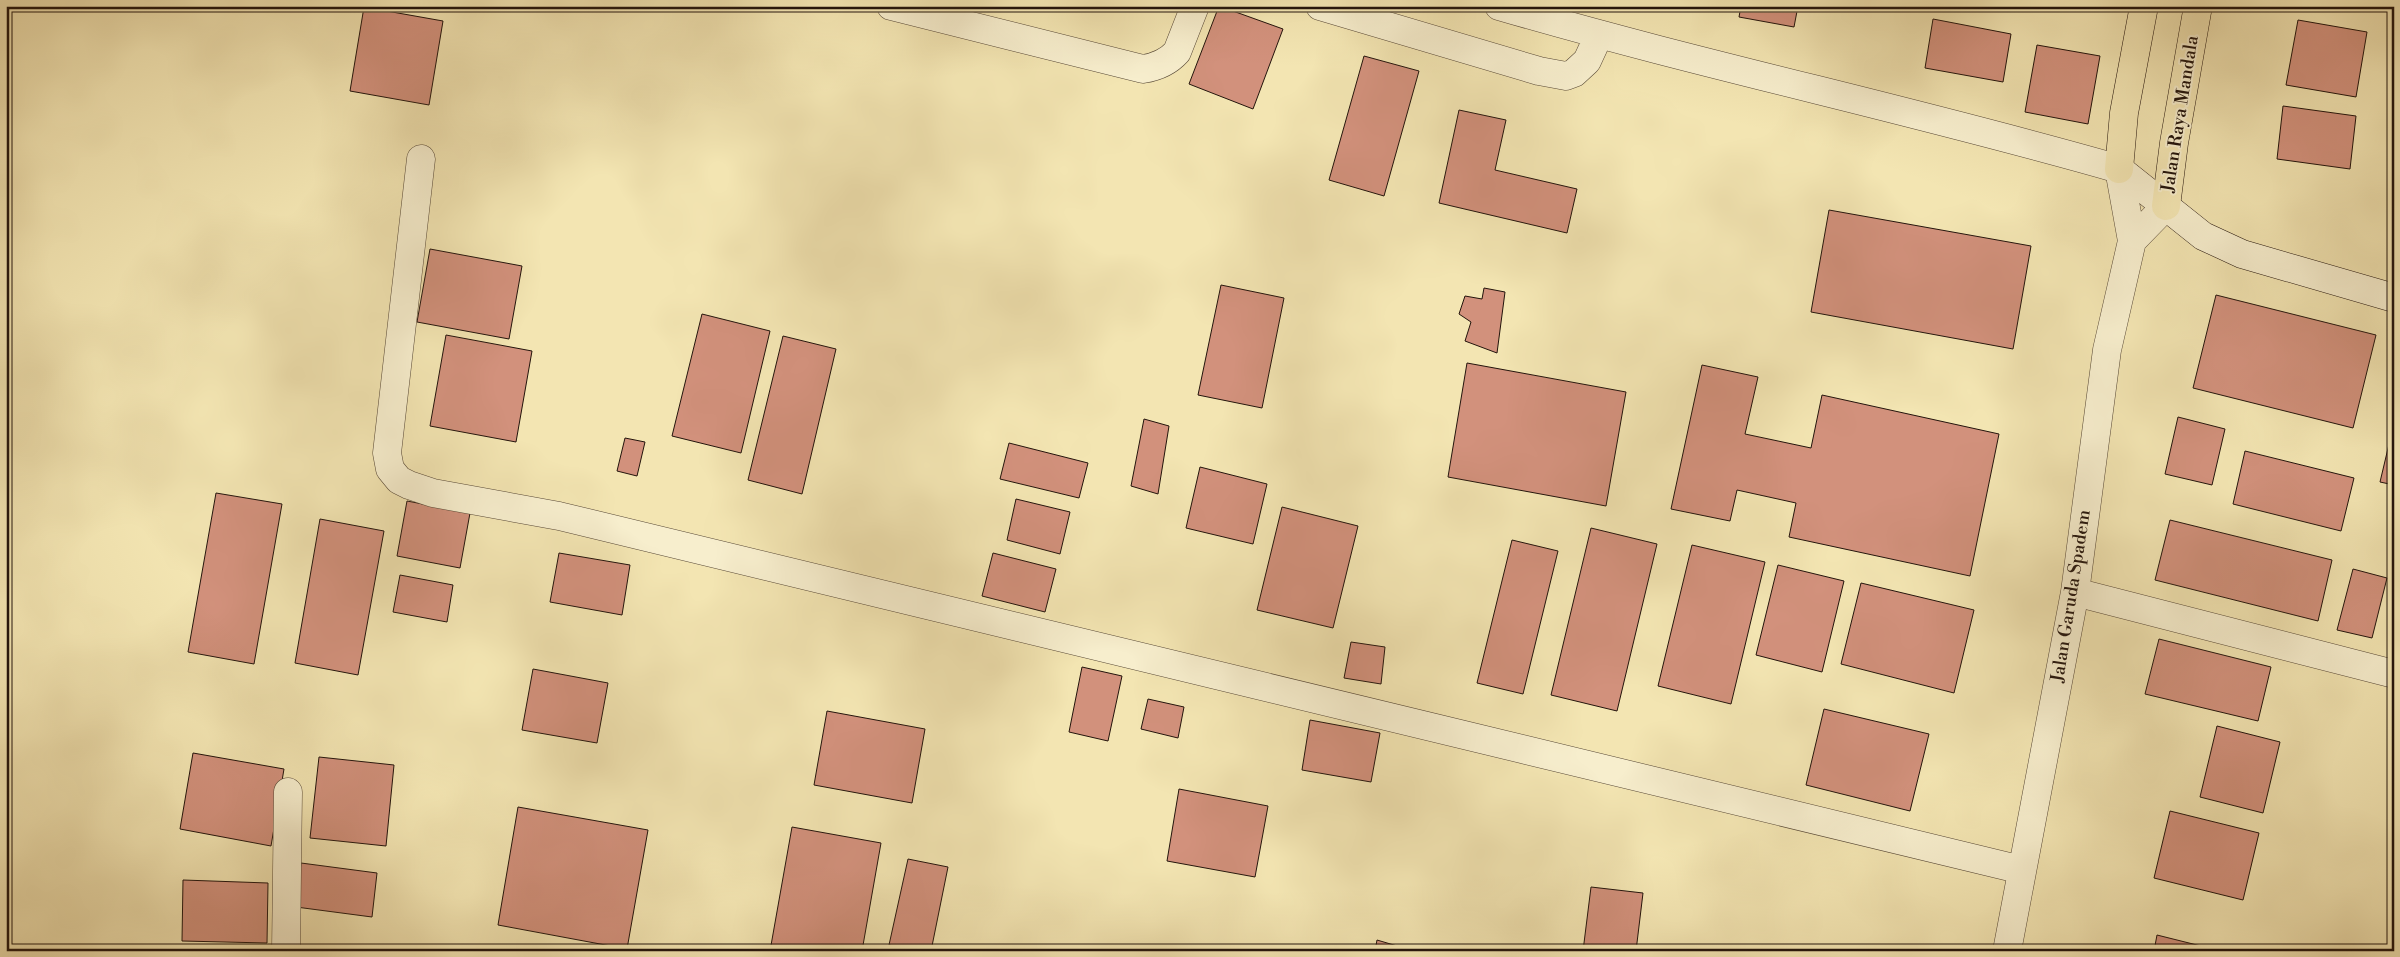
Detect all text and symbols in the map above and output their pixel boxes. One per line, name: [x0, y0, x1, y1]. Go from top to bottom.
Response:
street label: Jalan Raya Mandala: [2156, 33, 2204, 195]
street label: Jalan Garuda Spadem: [2046, 508, 2096, 685]

